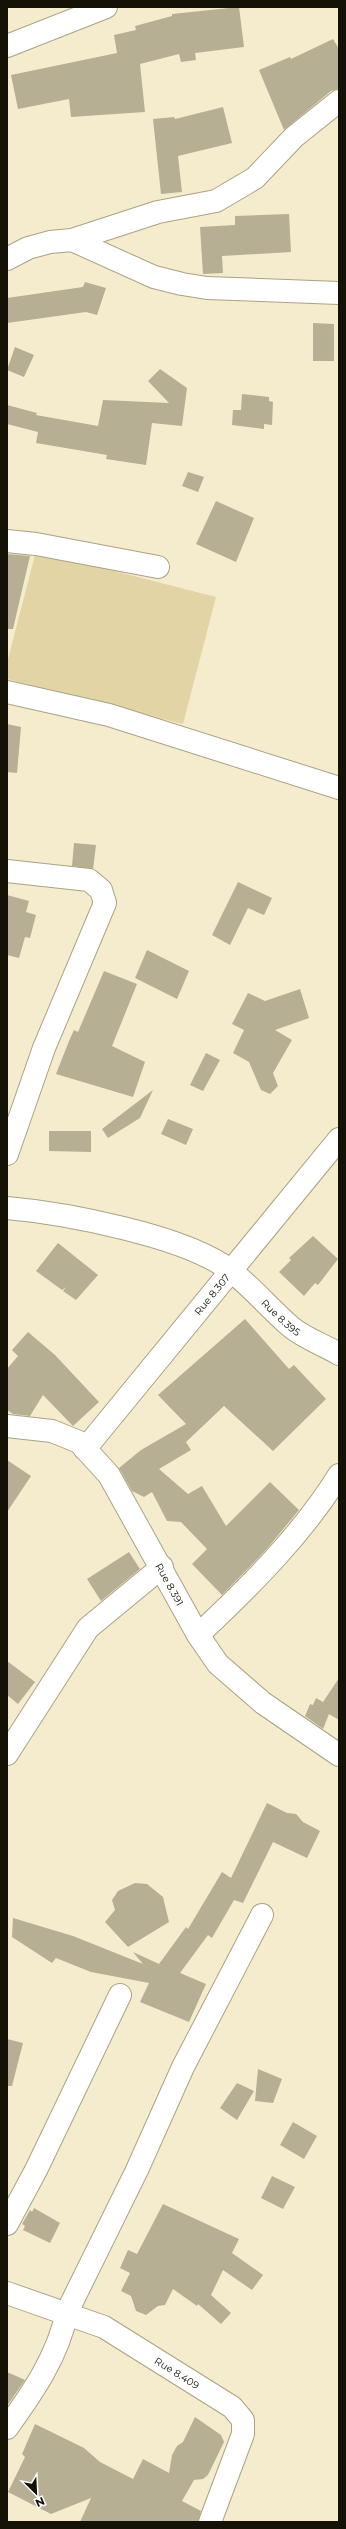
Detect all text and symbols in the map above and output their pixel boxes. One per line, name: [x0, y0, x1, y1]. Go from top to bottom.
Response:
street label: Rue 8.307: [191, 1271, 233, 1318]
street label: Rue 8.395: [259, 1296, 303, 1339]
street label: Rue 8.391: [153, 1561, 187, 1608]
street label: Rue 8.409: [152, 2354, 202, 2392]
north arrow: [16, 2473, 56, 2513]
text: N: [33, 2494, 47, 2510]

